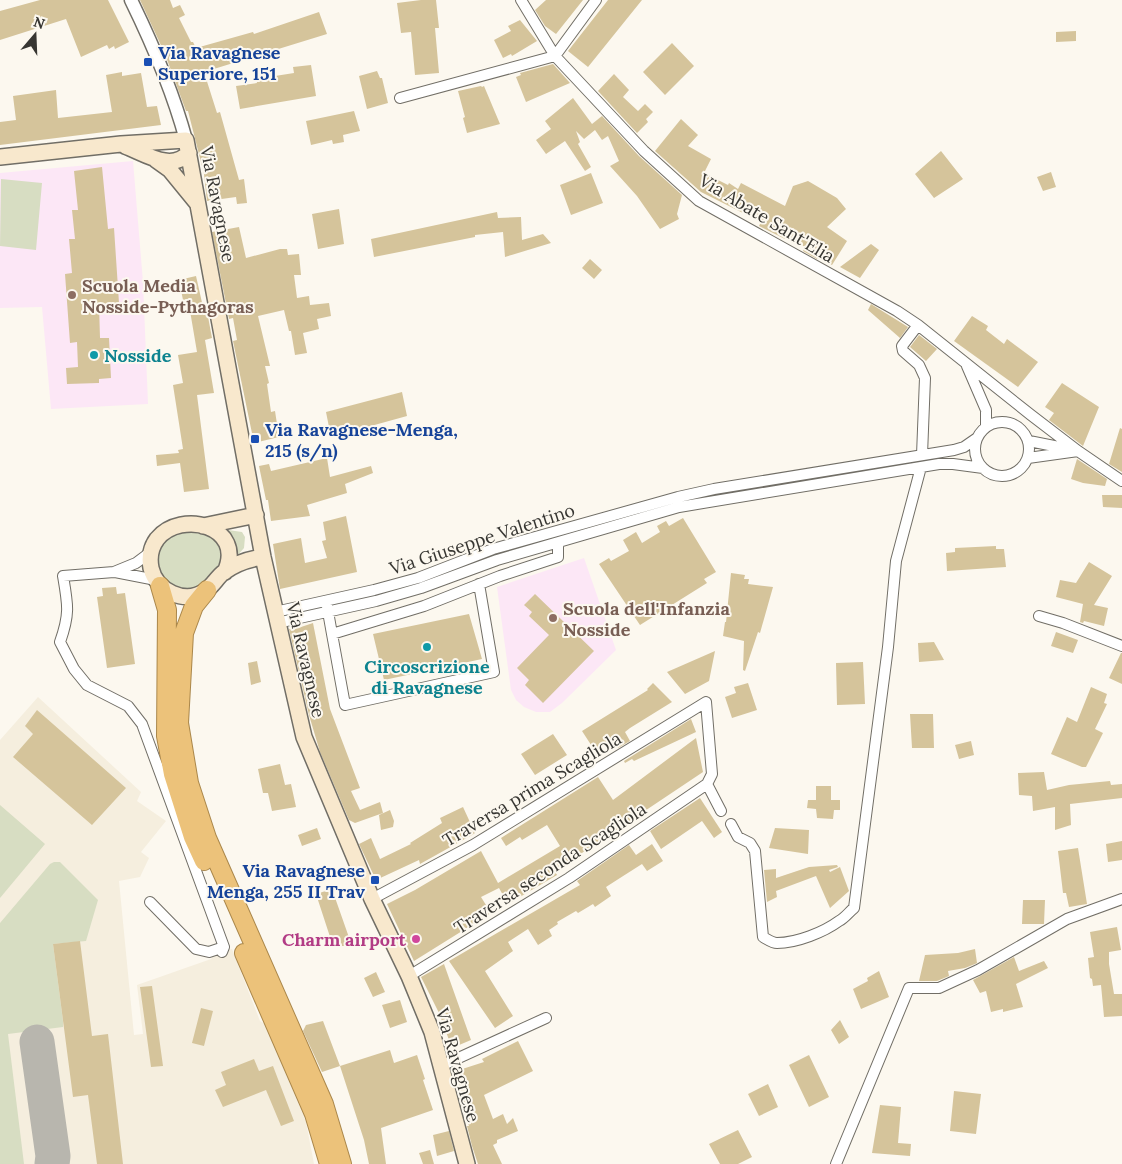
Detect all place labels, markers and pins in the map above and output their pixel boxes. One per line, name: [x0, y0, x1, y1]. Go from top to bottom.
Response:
place label: Via Ravagnese Superiore, 151: [158, 41, 281, 85]
marker: Via Ravagnese Superiore, 151: [142, 56, 154, 68]
place label: Scuola Media Nosside-Pythagoras: [82, 274, 254, 318]
marker: Scuola Media Nosside-Pythagoras: [66, 289, 78, 301]
place label: Nosside: [104, 344, 172, 367]
marker: Nosside: [88, 349, 100, 361]
place label: Via Ravagnese-Menga, 215 (s/n): [265, 418, 458, 462]
marker: Via Ravagnese-Menga, 215 (s/n): [249, 433, 261, 445]
place label: Scuola dell'Infanzia Nosside: [563, 597, 730, 641]
marker: Scuola dell'Infanzia Nosside: [547, 612, 559, 624]
marker: Circoscrizione di Ravagnese: [421, 641, 433, 653]
place label: Circoscrizione di Ravagnese: [364, 655, 490, 699]
place label: Via Ravagnese Menga, 255 II Trav: [207, 859, 365, 903]
marker: Via Ravagnese Menga, 255 II Trav: [369, 874, 381, 886]
place label: Charm airport: [282, 928, 407, 951]
marker: Charm airport: [410, 933, 422, 945]

